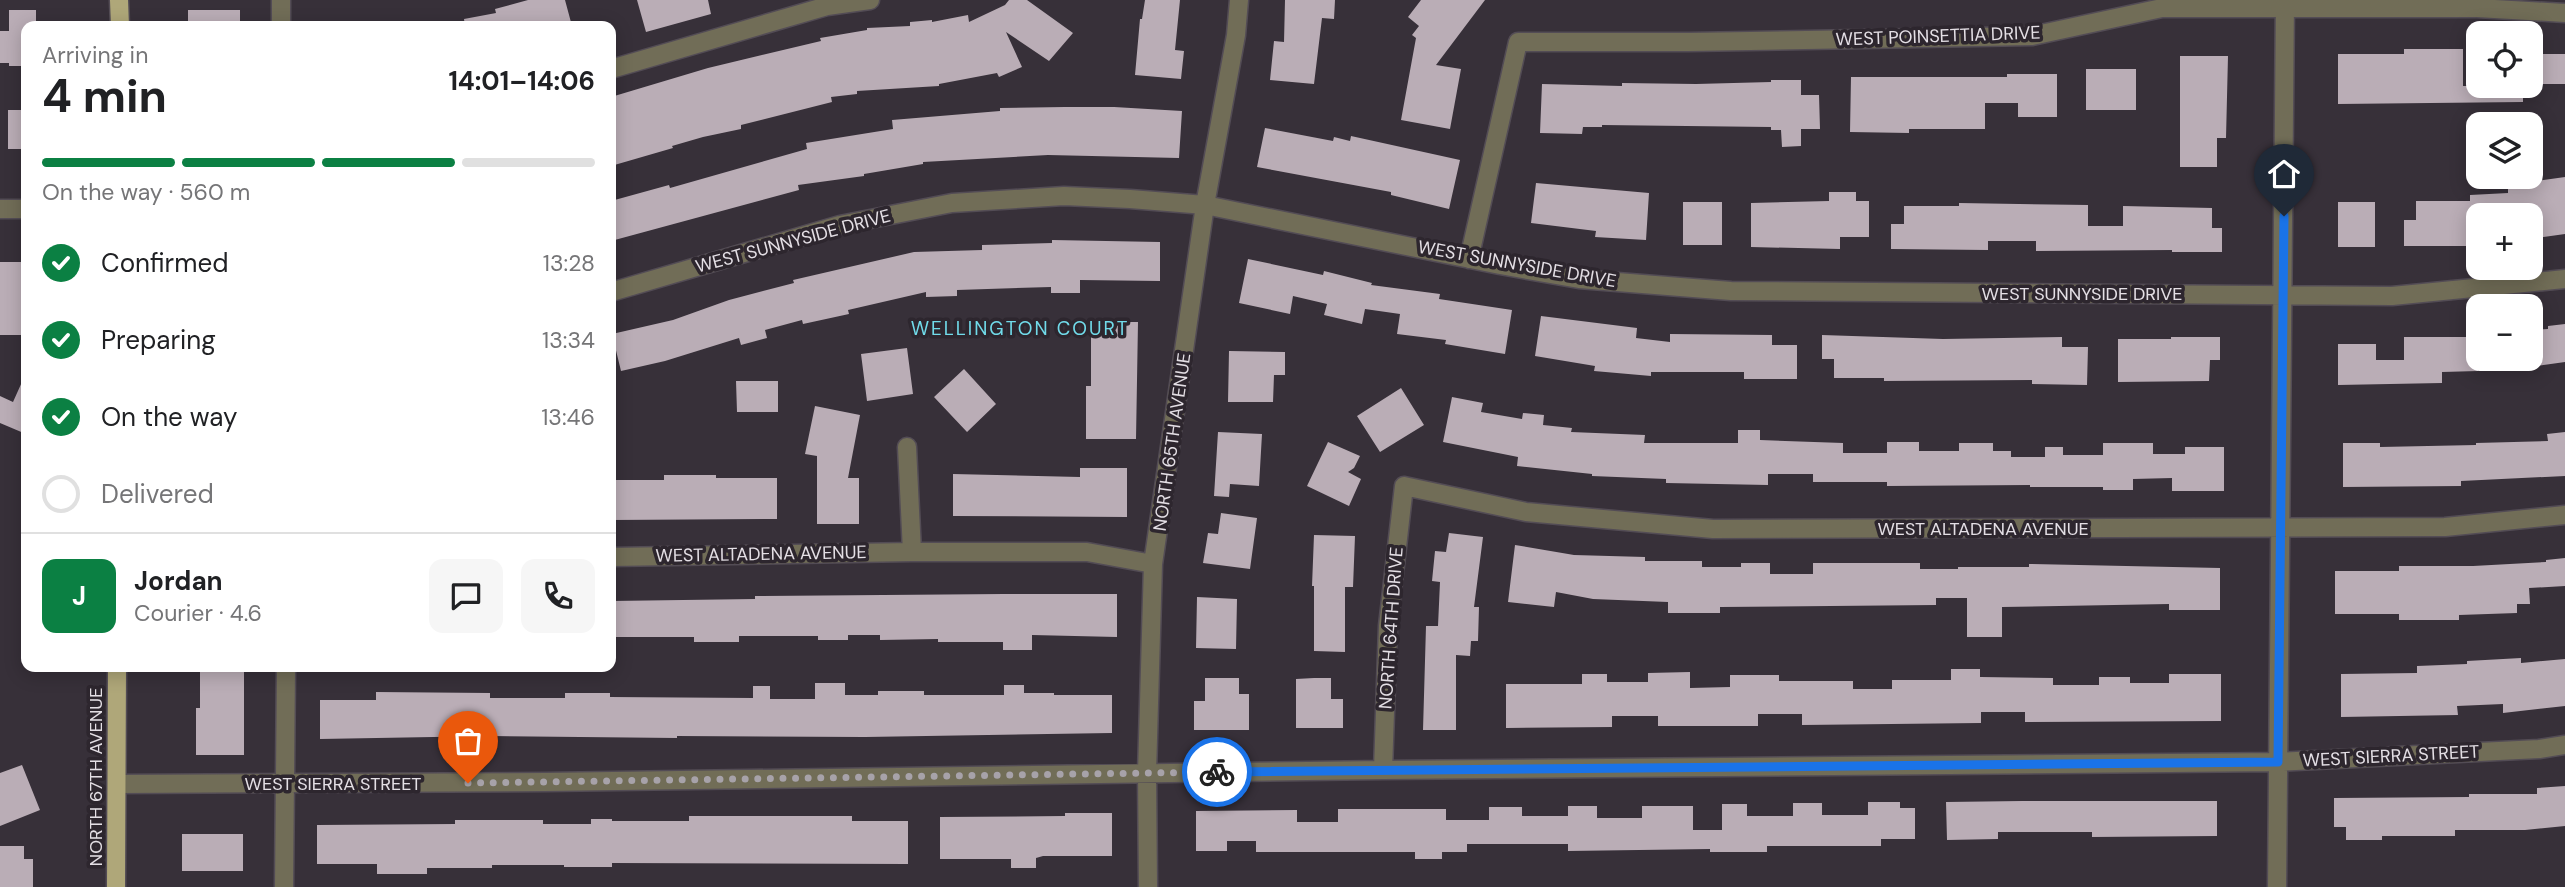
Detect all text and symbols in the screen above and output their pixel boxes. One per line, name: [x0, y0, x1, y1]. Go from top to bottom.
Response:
street label: WEST POINSETTIA DRIVE: [1835, 20, 2041, 52]
map controls: [2466, 21, 2543, 371]
button: locate: [2466, 21, 2543, 98]
text: Arriving in: [42, 40, 148, 70]
text: 14:01–14:06: [448, 64, 595, 98]
text: 4 min: [42, 66, 167, 126]
button: layers: [2466, 112, 2543, 189]
pin: [2254, 144, 2314, 216]
icon: home: [2265, 155, 2303, 193]
text: On the way · 560 m: [42, 177, 250, 207]
street label: WEST SUNNYSIDE DRIVE: [693, 203, 893, 279]
button: +: [2466, 203, 2543, 280]
street label: WEST SUNNYSIDE DRIVE: [1416, 235, 1618, 293]
icon: check: [42, 244, 80, 282]
text: Confirmed: [101, 246, 228, 280]
text: 13:28: [543, 248, 595, 278]
street label: WEST SUNNYSIDE DRIVE: [1982, 282, 2182, 306]
button: −: [2466, 294, 2543, 371]
district label: WELLINGTON COURT: [911, 316, 1129, 341]
icon: check: [42, 321, 80, 359]
text: Preparing: [101, 323, 216, 357]
text: 13:34: [542, 325, 595, 355]
street label: NORTH 65TH AVENUE: [1148, 351, 1196, 533]
icon: check: [42, 398, 80, 436]
text: On the way: [101, 400, 237, 434]
text: 13:46: [541, 402, 595, 432]
text: Delivered: [101, 477, 214, 511]
street label: WEST ALTADENA AVENUE: [1877, 517, 2089, 541]
street label: WEST ALTADENA AVENUE: [655, 540, 867, 568]
street label: NORTH 64TH DRIVE: [1373, 546, 1409, 710]
button: chat: [429, 559, 503, 633]
button: phone: [521, 559, 595, 633]
text: Jordan: [134, 564, 223, 598]
text: J: [72, 579, 86, 613]
text: Courier · 4.6: [134, 598, 262, 628]
street label: NORTH 67TH AVENUE: [84, 688, 108, 866]
pin: [438, 711, 498, 783]
icon: bag: [449, 722, 487, 760]
courier: [1182, 737, 1252, 807]
street label: WEST SIERRA STREET: [2302, 739, 2480, 773]
icon: bike: [1198, 753, 1236, 791]
street label: WEST SIERRA STREET: [245, 772, 421, 796]

